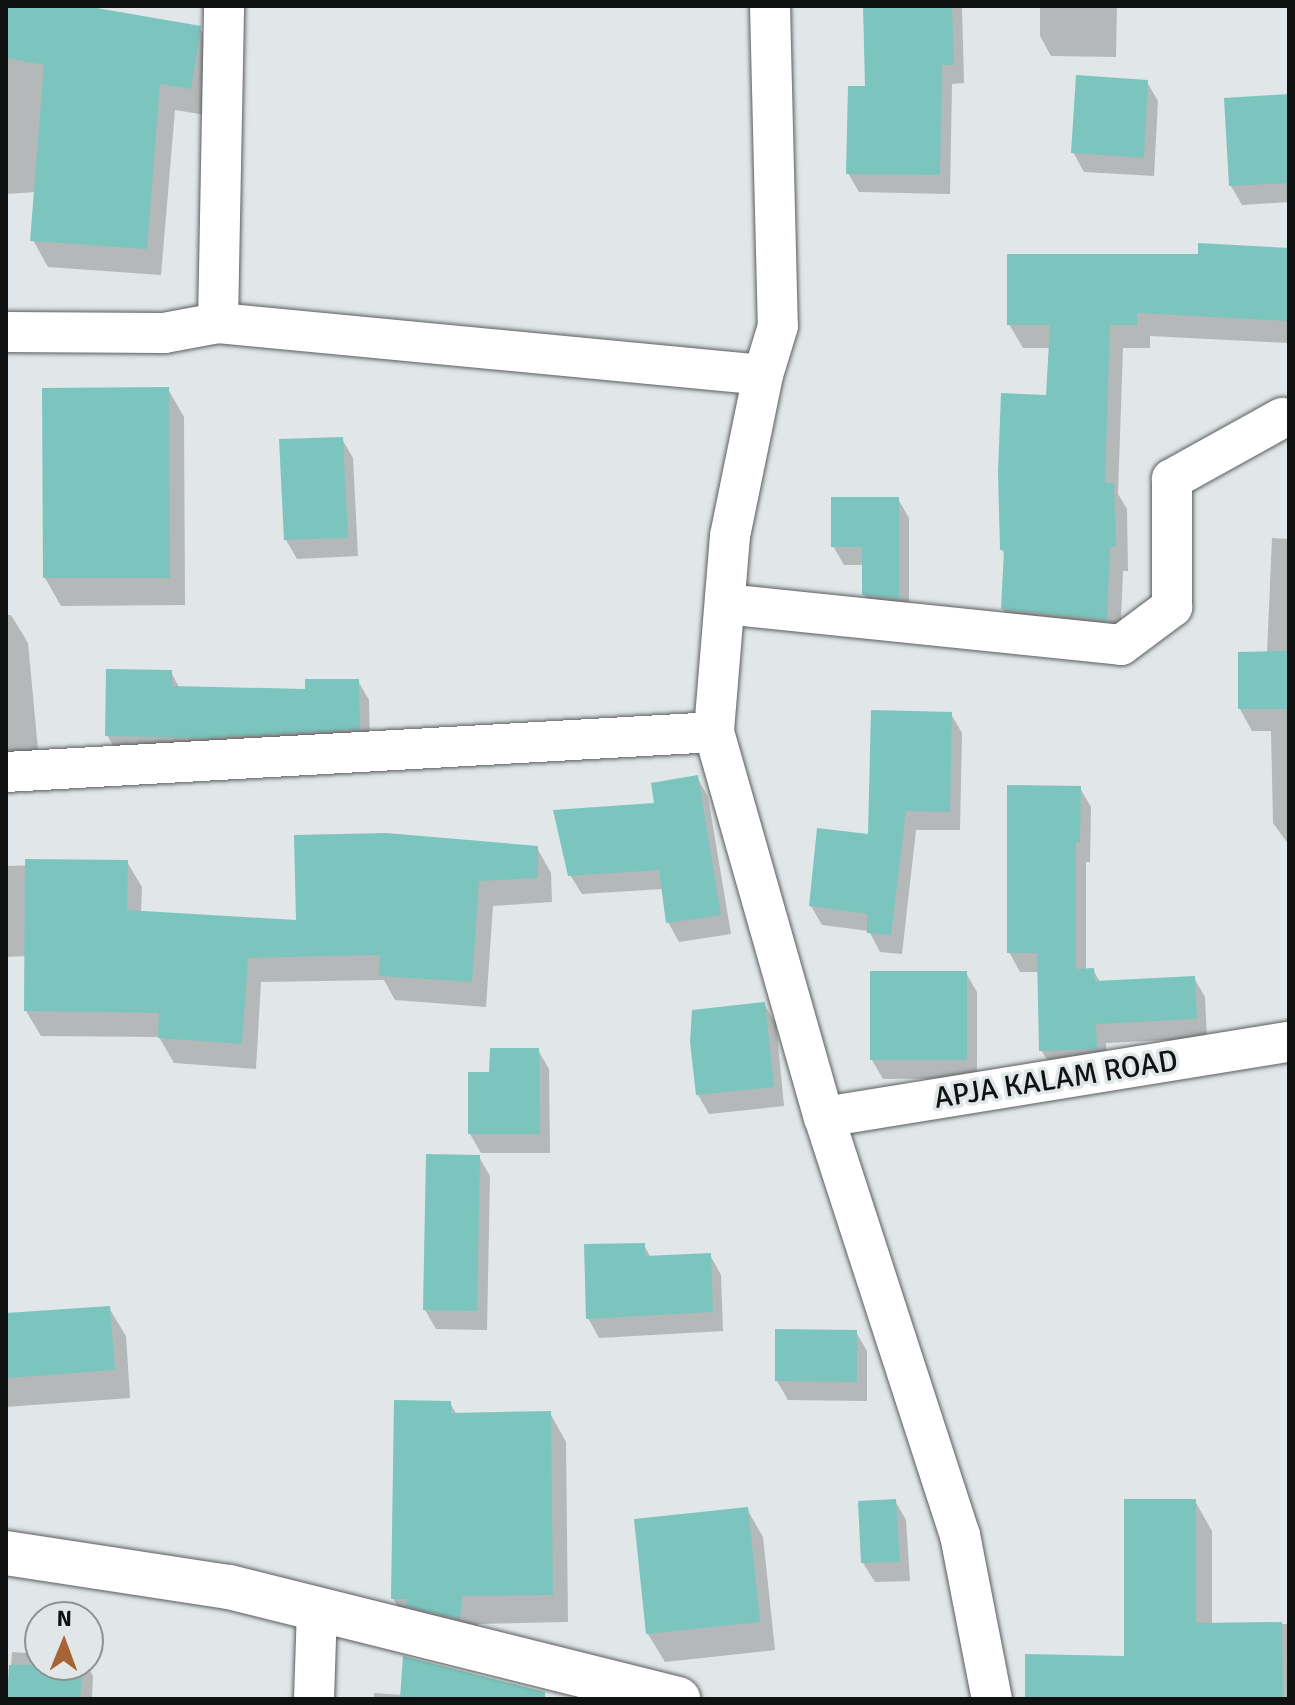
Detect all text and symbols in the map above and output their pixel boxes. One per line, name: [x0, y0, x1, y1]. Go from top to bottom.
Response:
street label: APJA KALAM ROAD: [932, 1043, 1180, 1117]
north arrow: [24, 1601, 104, 1681]
text: N: [57, 1605, 72, 1632]

